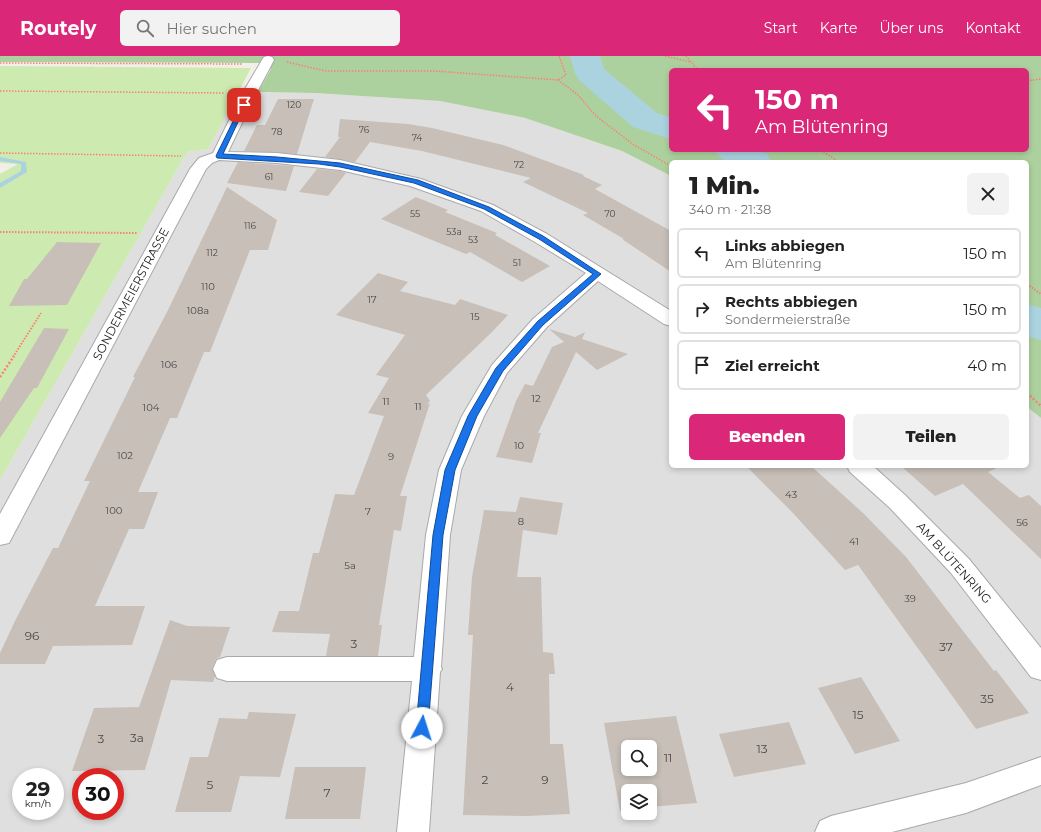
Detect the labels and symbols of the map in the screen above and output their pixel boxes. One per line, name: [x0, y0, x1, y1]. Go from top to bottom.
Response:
pin: [227, 88, 261, 122]
house number: 120: [287, 99, 301, 110]
house number: 76: [359, 124, 370, 135]
house number: 78: [272, 126, 283, 137]
house number: 74: [412, 132, 422, 143]
house number: 72: [514, 159, 524, 170]
house number: 61: [265, 171, 273, 182]
house number: 55: [410, 208, 420, 219]
house number: 70: [604, 208, 616, 219]
house number: 116: [244, 220, 257, 231]
street label: SONDERMEIERSTRASSE: [89, 225, 172, 363]
house number: 53a: [446, 226, 462, 237]
house number: 53: [468, 234, 478, 245]
house number: 112: [206, 247, 218, 258]
house number: 51: [513, 257, 521, 268]
house number: 110: [201, 280, 215, 293]
house number: 17: [367, 293, 377, 306]
house number: 108a: [187, 304, 209, 317]
house number: 15: [470, 310, 480, 323]
house number: 106: [161, 358, 177, 371]
house number: 12: [531, 392, 541, 405]
house number: 11: [382, 395, 390, 408]
house number: 11: [414, 400, 422, 413]
house number: 104: [143, 401, 160, 414]
house number: 10: [514, 439, 524, 452]
house number: 102: [117, 449, 133, 462]
house number: 9: [388, 450, 394, 463]
house number: 43: [785, 488, 797, 501]
house number: 100: [106, 504, 123, 517]
house number: 7: [365, 505, 371, 518]
house number: 8: [518, 515, 524, 528]
house number: 56: [1016, 516, 1028, 529]
street label: AM BLÜTENRING: [914, 519, 995, 607]
house number: 41: [849, 535, 859, 548]
house number: 5a: [344, 559, 356, 572]
house number: 39: [904, 592, 916, 605]
house number: 96: [25, 628, 39, 643]
house number: 3: [351, 636, 358, 651]
house number: 37: [939, 639, 953, 654]
house number: 4: [506, 679, 514, 694]
house number: 35: [980, 691, 994, 706]
position arrow: [401, 707, 443, 749]
house number: 15: [852, 707, 864, 722]
house number: 3a: [130, 730, 144, 745]
house number: 3: [98, 731, 105, 746]
house number: 13: [756, 741, 768, 756]
house number: 11: [664, 750, 672, 765]
speed limit sign: 30: [72, 768, 124, 820]
house number: 2: [482, 772, 489, 787]
house number: 9: [541, 772, 549, 787]
house number: 5: [207, 777, 214, 792]
house number: 7: [323, 785, 331, 800]

